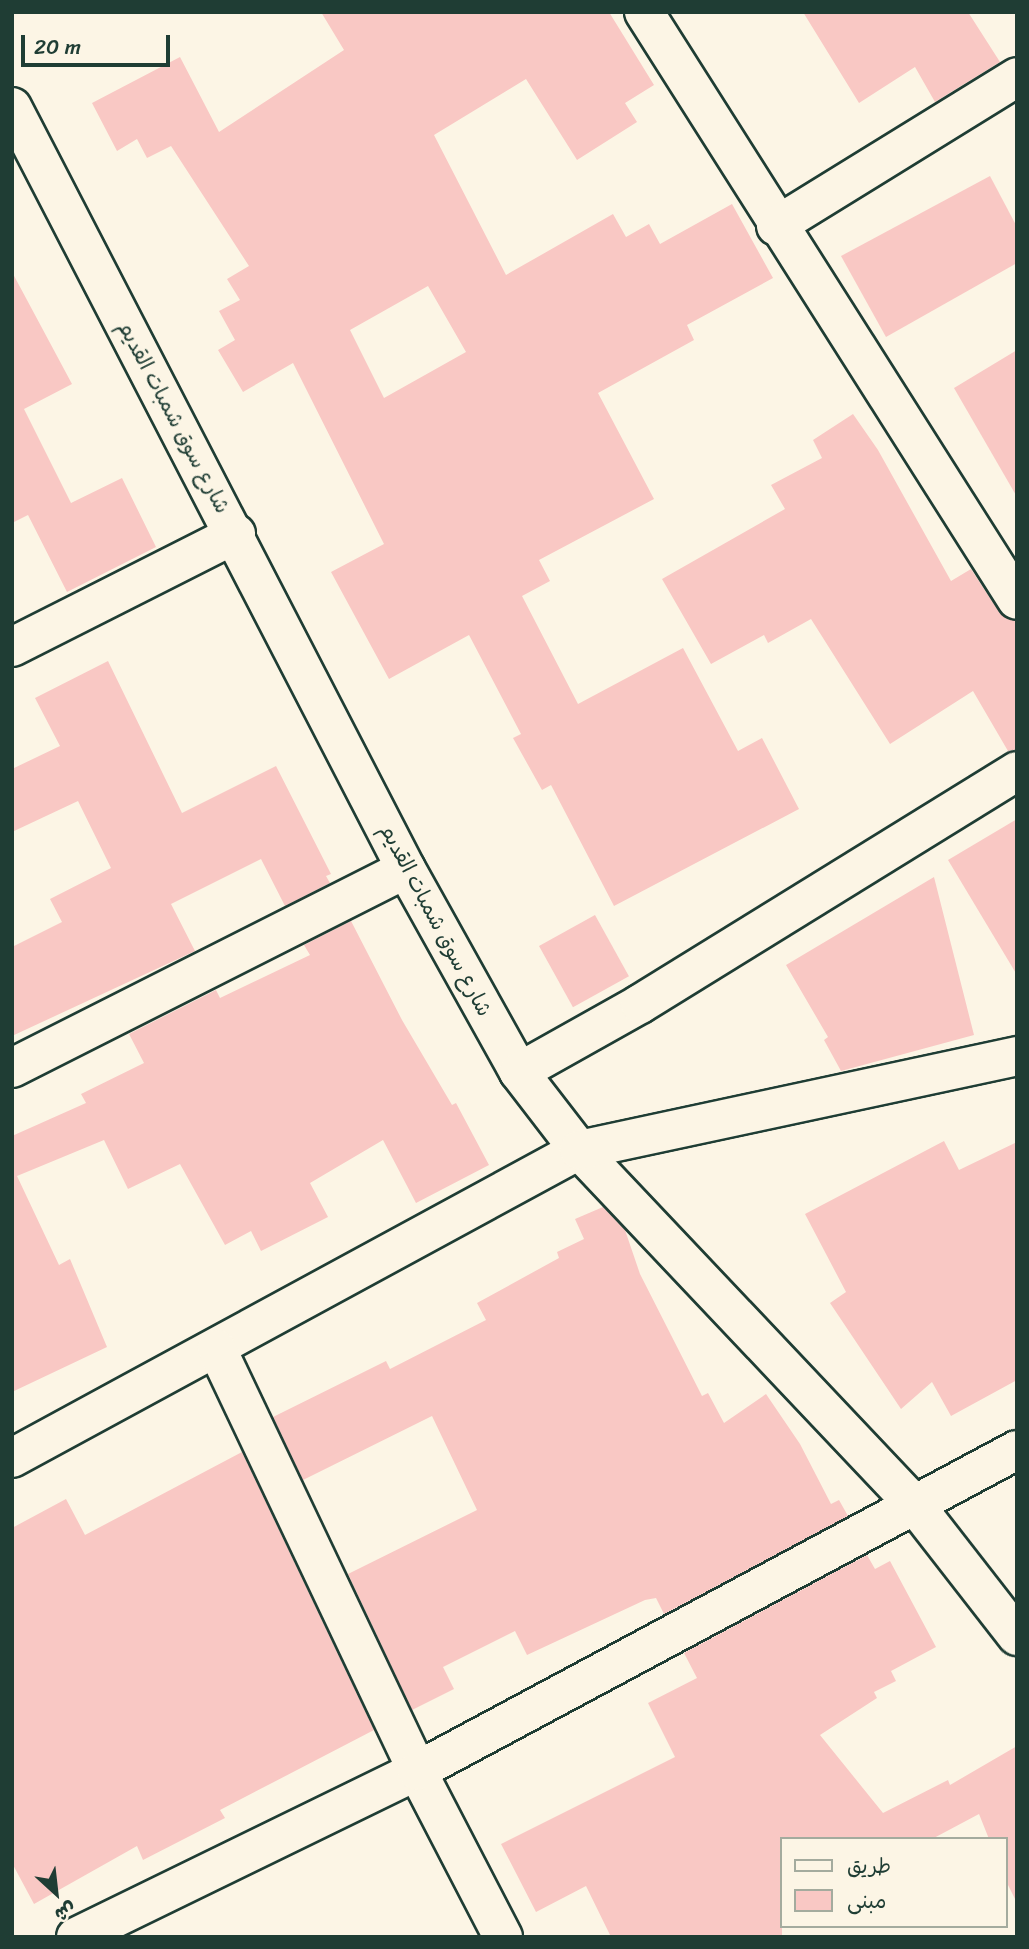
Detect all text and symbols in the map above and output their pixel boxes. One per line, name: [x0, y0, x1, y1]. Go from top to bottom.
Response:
scale bar: [24, 21, 173, 65]
text: 20 m: [34, 28, 81, 66]
street label: شارع سوق شمبات القديم: [113, 317, 235, 517]
street label: شارع سوق شمبات القديم: [375, 820, 497, 1020]
legend: [780, 1837, 1008, 1928]
text: طريق: [847, 1847, 891, 1885]
north arrow: [21, 1858, 91, 1928]
text: مبنى: [847, 1882, 886, 1920]
text: ش: [49, 1893, 83, 1932]

